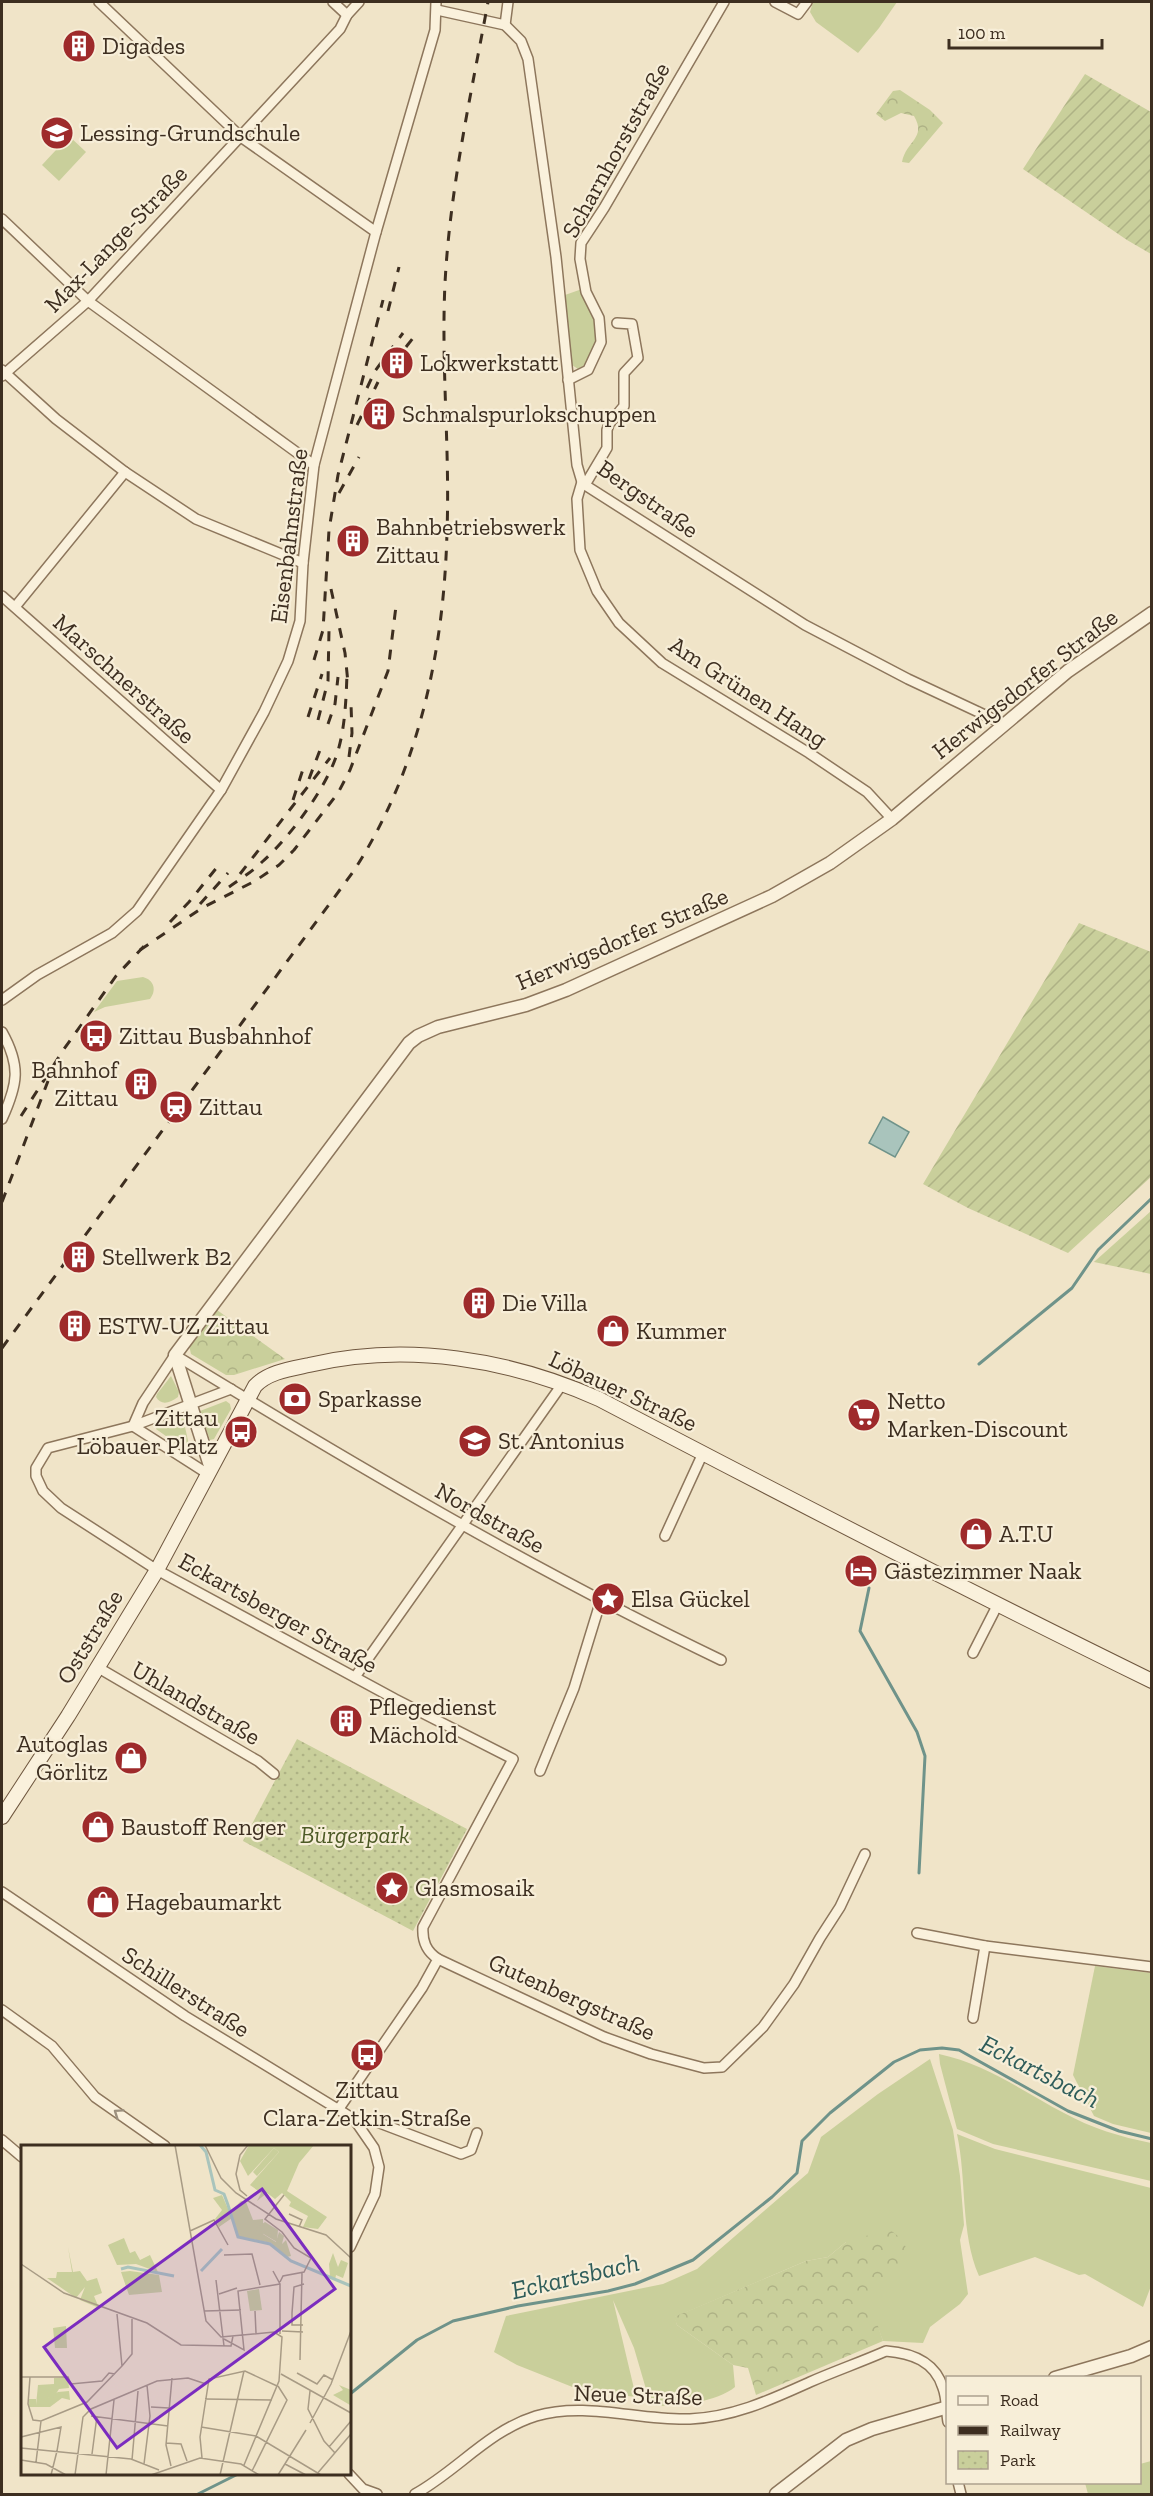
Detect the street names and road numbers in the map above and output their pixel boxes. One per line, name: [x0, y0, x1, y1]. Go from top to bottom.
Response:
street label: Scharnhorststraße: [555, 57, 676, 243]
street label: Max-Lange-Straße: [38, 159, 193, 318]
street label: Eisenbahnstraße: [263, 447, 314, 625]
street label: Bergstraße: [592, 453, 705, 544]
street label: Herwigsdorfer Straße: [926, 602, 1123, 765]
street label: Marschnerstraße: [47, 607, 201, 750]
street label: Am Grünen Hang: [664, 630, 833, 753]
street label: Herwigsdorfer Straße: [511, 881, 732, 996]
street label: Löbauer Straße: [545, 1344, 702, 1437]
street label: Nordstraße: [430, 1476, 550, 1560]
street label: Eckartsberger Straße: [174, 1546, 383, 1679]
street label: Oststraße: [50, 1584, 129, 1689]
street label: Uhlandstraße: [127, 1654, 266, 1751]
street label: Schillerstraße: [117, 1940, 255, 2044]
street label: Gutenbergstraße: [484, 1947, 660, 2046]
street label: Neue Straße: [573, 2378, 703, 2411]

